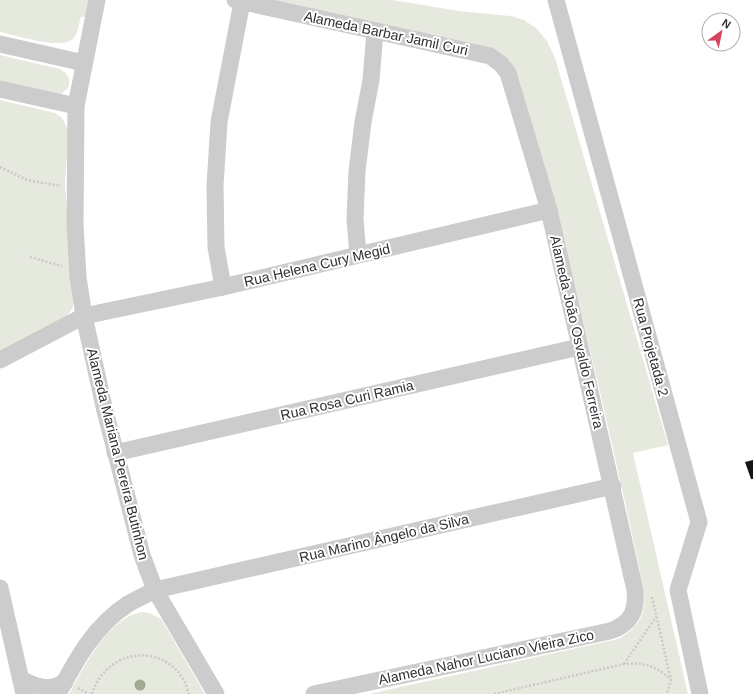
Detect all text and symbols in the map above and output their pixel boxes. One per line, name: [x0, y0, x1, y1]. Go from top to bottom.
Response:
street label: Alameda Barbar Jamil Curi: [303, 8, 469, 58]
north arrow: [701, 12, 741, 52]
text: N: [720, 16, 733, 31]
street label: Alameda João Osvaldo Ferreira: [547, 234, 607, 430]
street label: Rua Helena Cury Megid: [242, 240, 392, 290]
street label: Rua Projetada 2: [630, 296, 672, 398]
street label: Alameda Mariana Pereira Butinhon: [84, 346, 152, 562]
street label: Rua Rosa Curi Ramia: [279, 377, 415, 423]
street label: Rua Marino Ângelo da Silva: [298, 511, 471, 565]
street label: Alameda Nahor Luciano Vieira Zico: [377, 626, 595, 688]

